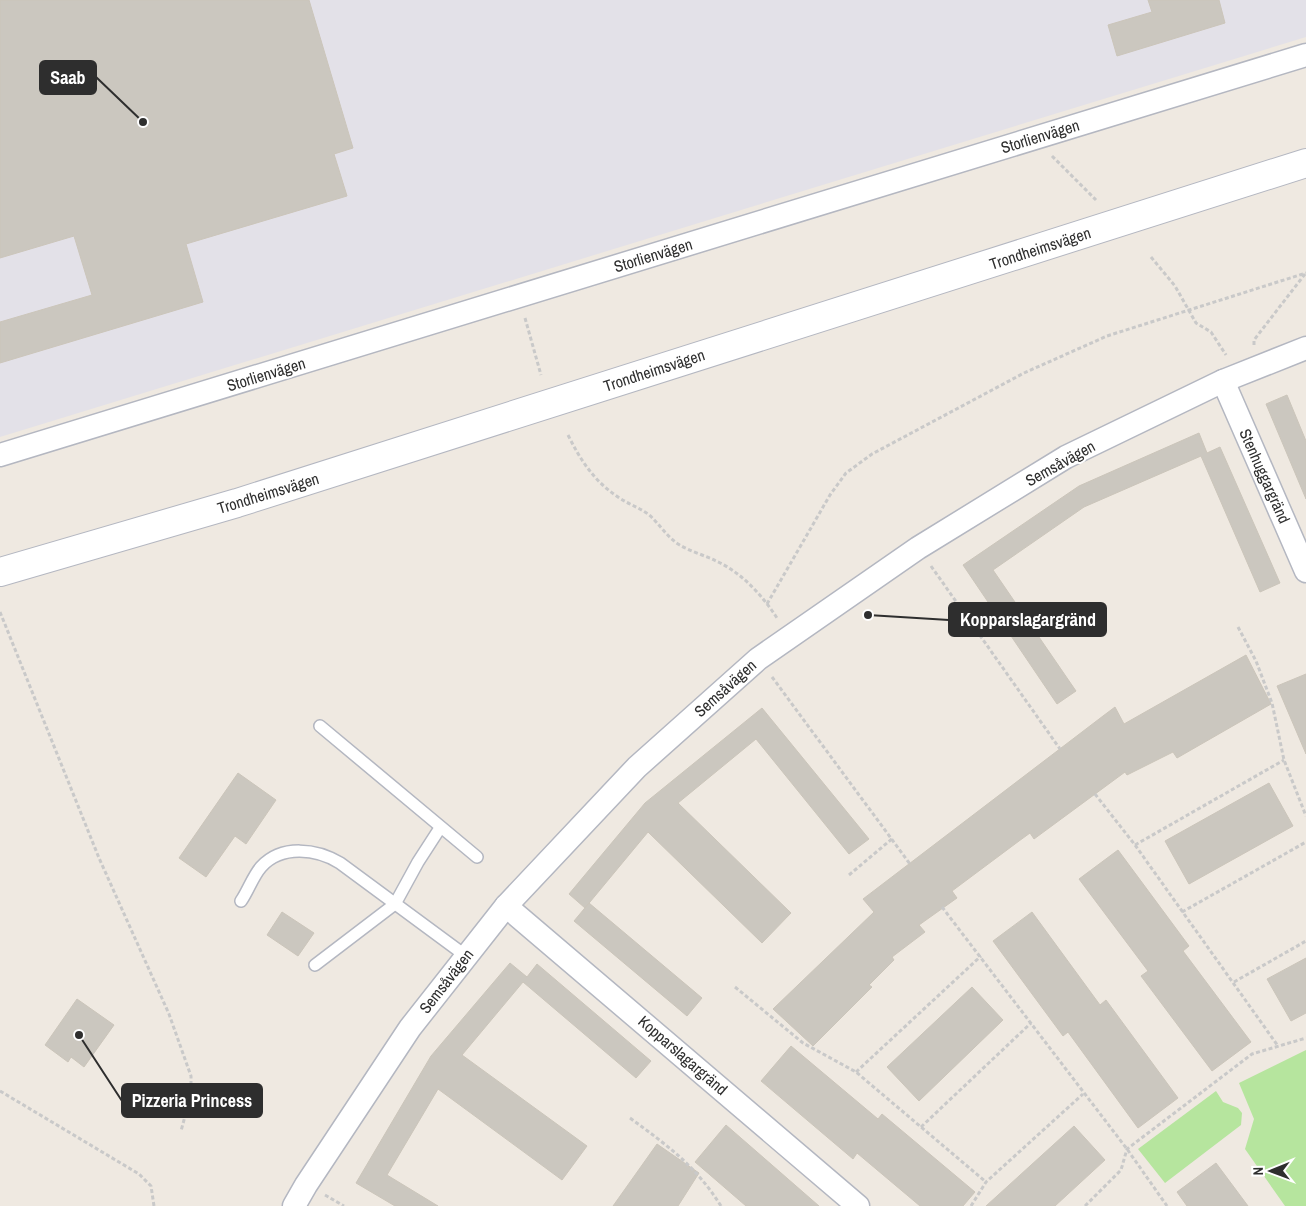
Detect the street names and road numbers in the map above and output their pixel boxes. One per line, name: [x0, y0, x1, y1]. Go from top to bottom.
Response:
street label: Storlienvägen: [998, 114, 1082, 158]
street label: Trondheimsvägen: [987, 221, 1093, 275]
street label: Storlienvägen: [611, 233, 695, 277]
street label: Trondheimsvägen: [601, 343, 707, 397]
street label: Storlienvägen: [224, 352, 308, 396]
street label: Stenhuggargränd: [1234, 425, 1296, 527]
street label: Semsåvägen: [1021, 435, 1099, 491]
street label: Trondheimsvägen: [214, 467, 322, 519]
street label: Semsåvägen: [689, 654, 761, 722]
street label: Semsåvägen: [414, 944, 478, 1018]
street label: Kopparslagargränd: [634, 1010, 732, 1100]

